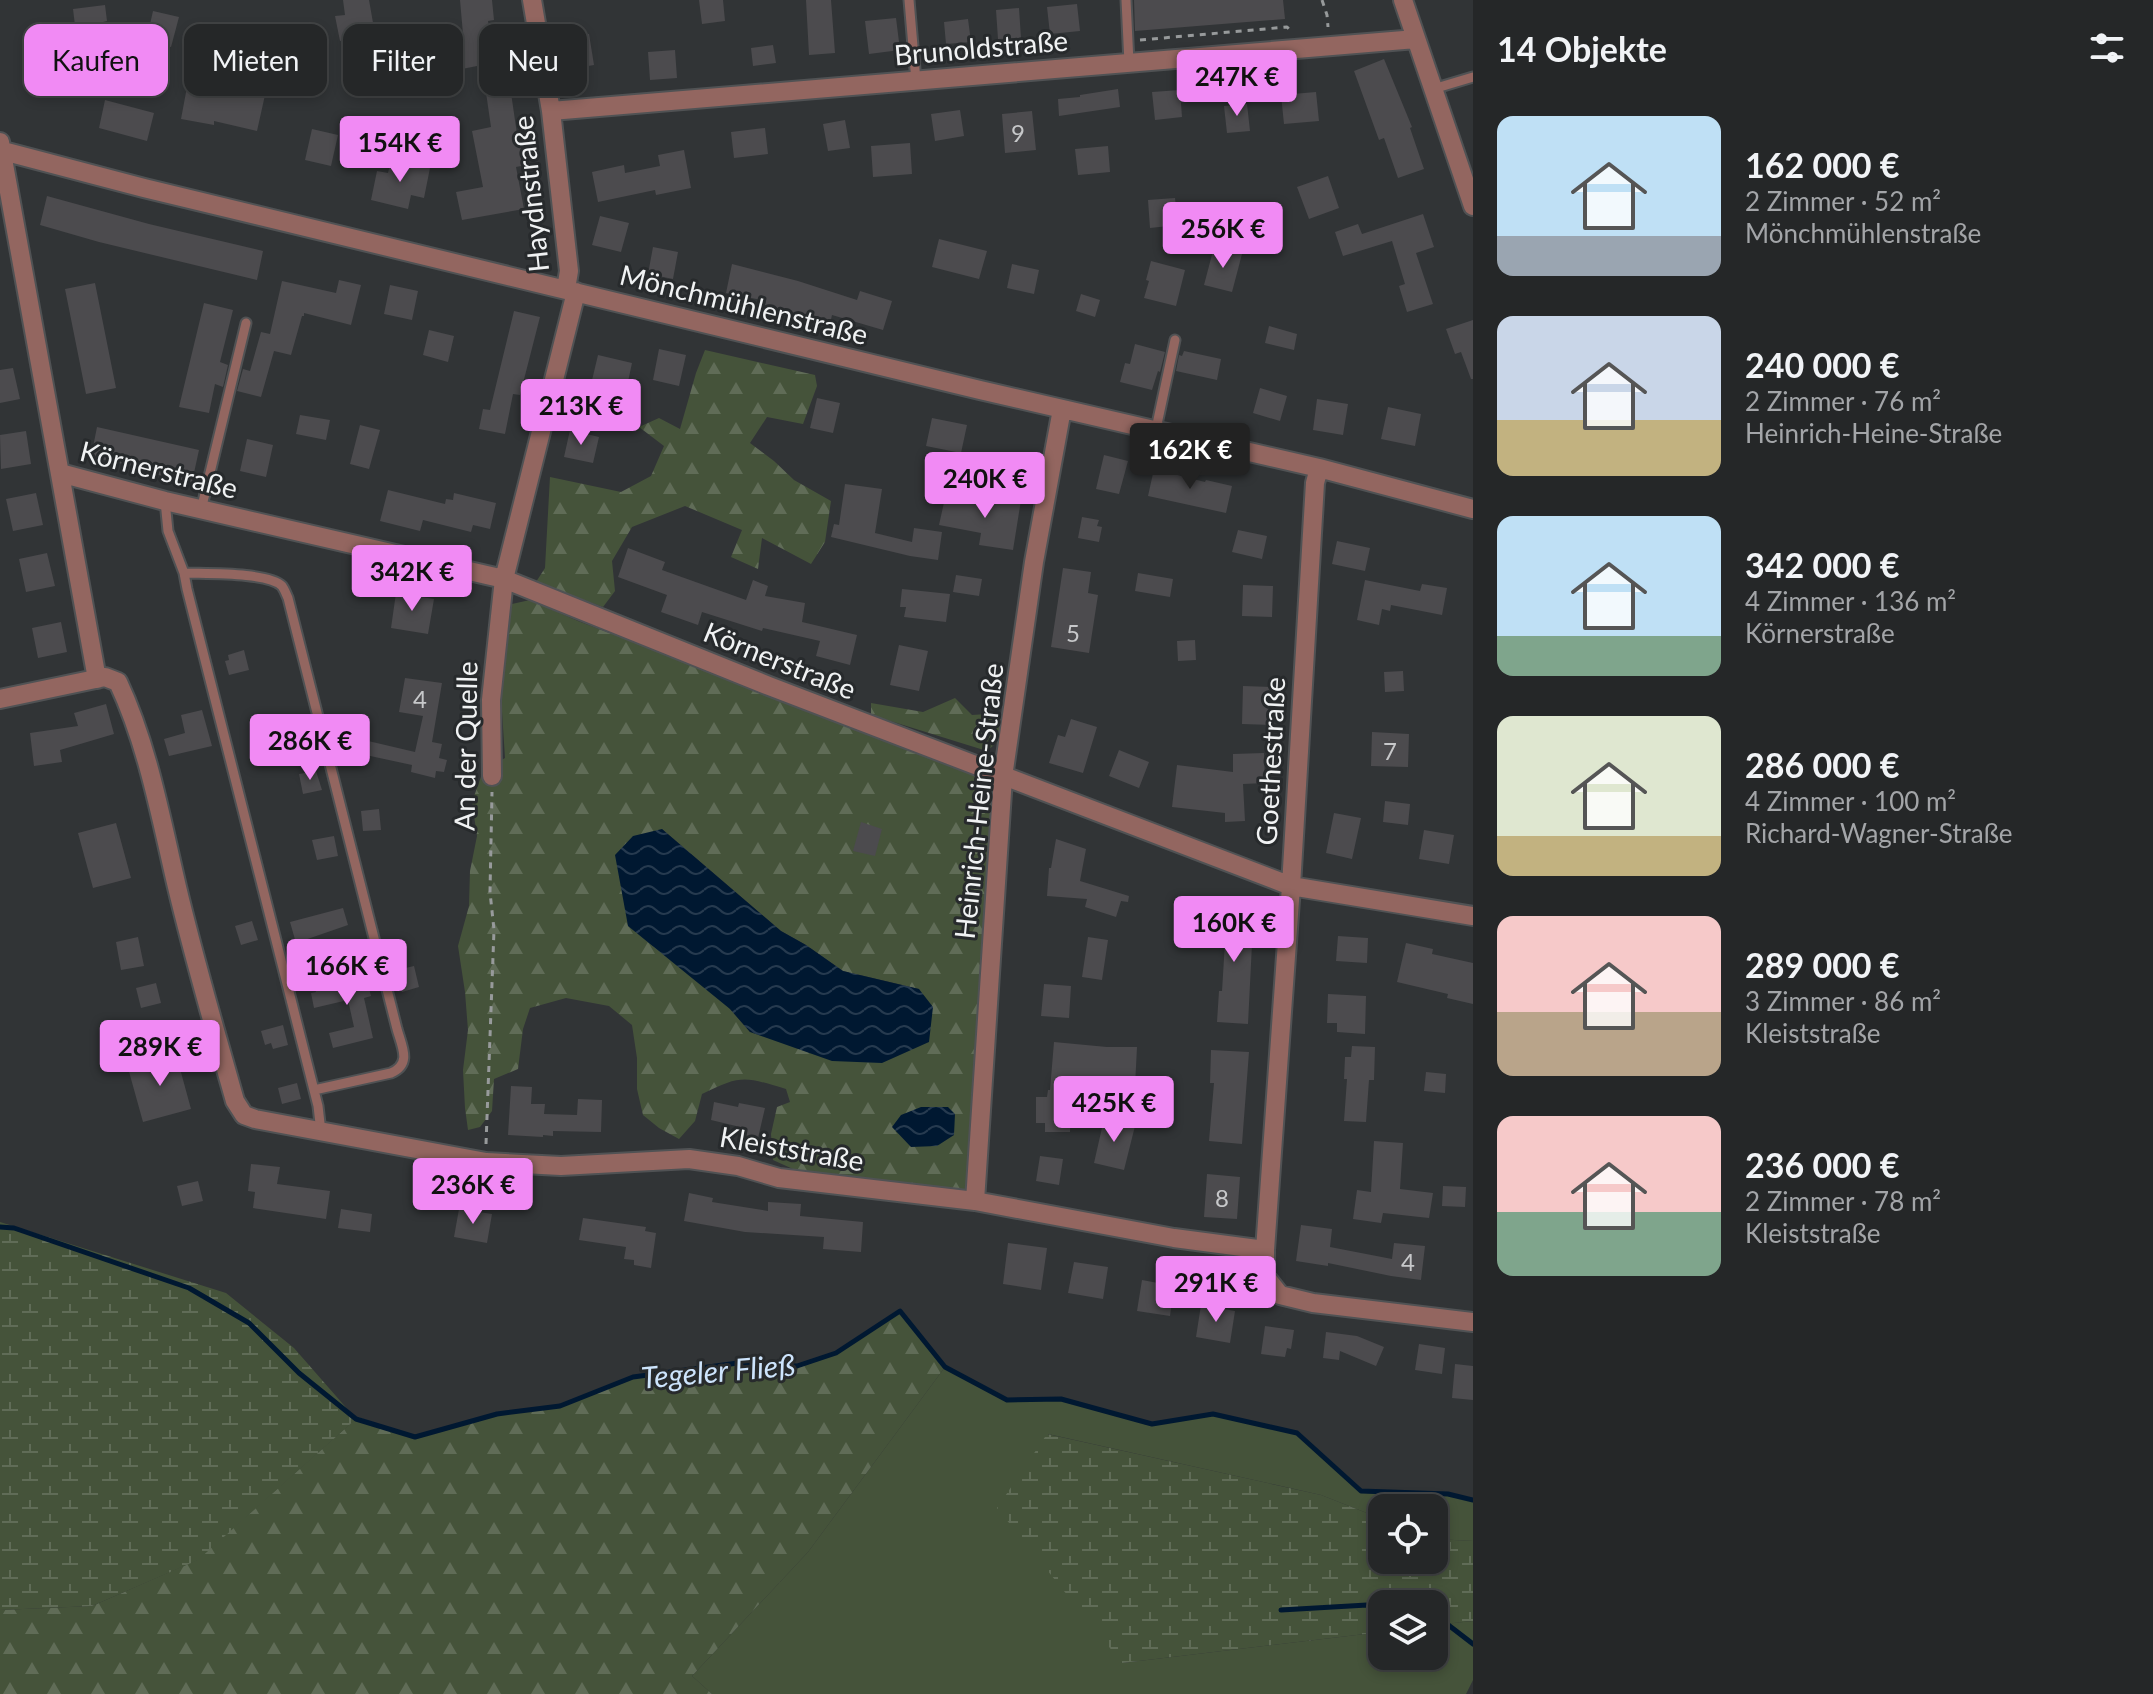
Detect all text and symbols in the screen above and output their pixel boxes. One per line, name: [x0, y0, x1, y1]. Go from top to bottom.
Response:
street label: Brunoldstraße: [893, 22, 1069, 72]
chip: Kaufen: [24, 24, 168, 96]
chip: Mieten: [184, 24, 327, 96]
chip: Filter: [343, 24, 463, 96]
chip: Neu: [479, 24, 587, 96]
icon: filters: [2085, 26, 2129, 70]
text: 14 Objekte: [1497, 28, 1667, 69]
pin: 247K €: [1172, 50, 1302, 118]
text: 247K €: [1195, 60, 1279, 92]
street label: Haydnstraße: [505, 114, 555, 274]
pin: 154K €: [335, 116, 465, 184]
house number: 9: [1011, 118, 1025, 147]
text: 154K €: [358, 126, 442, 158]
text: 162 000 €: [1745, 144, 1900, 185]
icon: home: [1561, 148, 1657, 244]
text: 2 Zimmer · 52 m²: [1745, 185, 1941, 217]
pin: 256K €: [1158, 202, 1288, 270]
text: 256K €: [1181, 212, 1265, 244]
text: Mönchmühlenstraße: [1745, 217, 1981, 249]
street label: Mönchmühlenstraße: [616, 257, 872, 351]
text: 240 000 €: [1745, 344, 1900, 385]
icon: home: [1561, 348, 1657, 444]
pin: 213K €: [516, 379, 646, 447]
text: 2 Zimmer · 76 m²: [1745, 385, 1941, 417]
text: 213K €: [539, 389, 623, 421]
text: Heinrich-Heine-Straße: [1745, 417, 2002, 449]
pin: 162K €: [1125, 423, 1255, 491]
street label: Körnerstraße: [77, 433, 241, 505]
text: 162K €: [1148, 433, 1232, 465]
pin: 240K €: [920, 452, 1050, 520]
text: 240K €: [943, 462, 1027, 494]
text: 342 000 €: [1745, 544, 1900, 585]
pin: 342K €: [347, 545, 477, 613]
icon: home: [1561, 548, 1657, 644]
text: 342K €: [370, 555, 454, 587]
text: 4 Zimmer · 136 m²: [1745, 585, 1956, 617]
street label: Körnerstraße: [699, 614, 861, 706]
text: Körnerstraße: [1745, 617, 1895, 649]
house number: 5: [1066, 618, 1080, 647]
street label: An der Quelle: [447, 661, 483, 831]
street label: Heinrich-Heine-Straße: [947, 661, 1009, 941]
street label: Goethestraße: [1249, 676, 1291, 846]
house number: 4: [413, 684, 427, 713]
pin: 286K €: [245, 714, 375, 782]
text: 286K €: [268, 724, 352, 756]
house number: 7: [1383, 736, 1397, 765]
text: 286 000 €: [1745, 744, 1900, 785]
icon: home: [1561, 748, 1657, 844]
text: 4 Zimmer · 100 m²: [1745, 785, 1956, 817]
text: Richard-Wagner-Straße: [1745, 817, 2013, 849]
pin: 160K €: [1169, 896, 1299, 964]
text: 160K €: [1192, 906, 1276, 938]
pin: 166K €: [282, 939, 412, 1007]
text: 289 000 €: [1745, 944, 1900, 985]
icon: home: [1561, 948, 1657, 1044]
text: 166K €: [305, 949, 389, 981]
text: 3 Zimmer · 86 m²: [1745, 985, 1941, 1017]
text: Kleiststraße: [1745, 1017, 1880, 1049]
pin: 289K €: [95, 1020, 225, 1088]
text: 289K €: [118, 1030, 202, 1062]
pin: 425K €: [1049, 1076, 1179, 1144]
text: 425K €: [1072, 1086, 1156, 1118]
street label: Kleiststraße: [717, 1119, 867, 1177]
text: 236 000 €: [1745, 1144, 1900, 1185]
icon: home: [1561, 1148, 1657, 1244]
pin: 236K €: [408, 1158, 538, 1226]
text: 236K €: [431, 1168, 515, 1200]
house number: 8: [1215, 1183, 1229, 1212]
text: 2 Zimmer · 78 m²: [1745, 1185, 1941, 1217]
text: Kleiststraße: [1745, 1217, 1880, 1249]
house number: 4: [1401, 1247, 1415, 1276]
pin: 291K €: [1151, 1256, 1281, 1324]
text: 291K €: [1174, 1266, 1258, 1298]
water label: Tegeler Fließ: [639, 1345, 797, 1395]
map controls: [1368, 1494, 1448, 1670]
button: locate: [1368, 1494, 1448, 1574]
button: layers: [1368, 1590, 1448, 1670]

